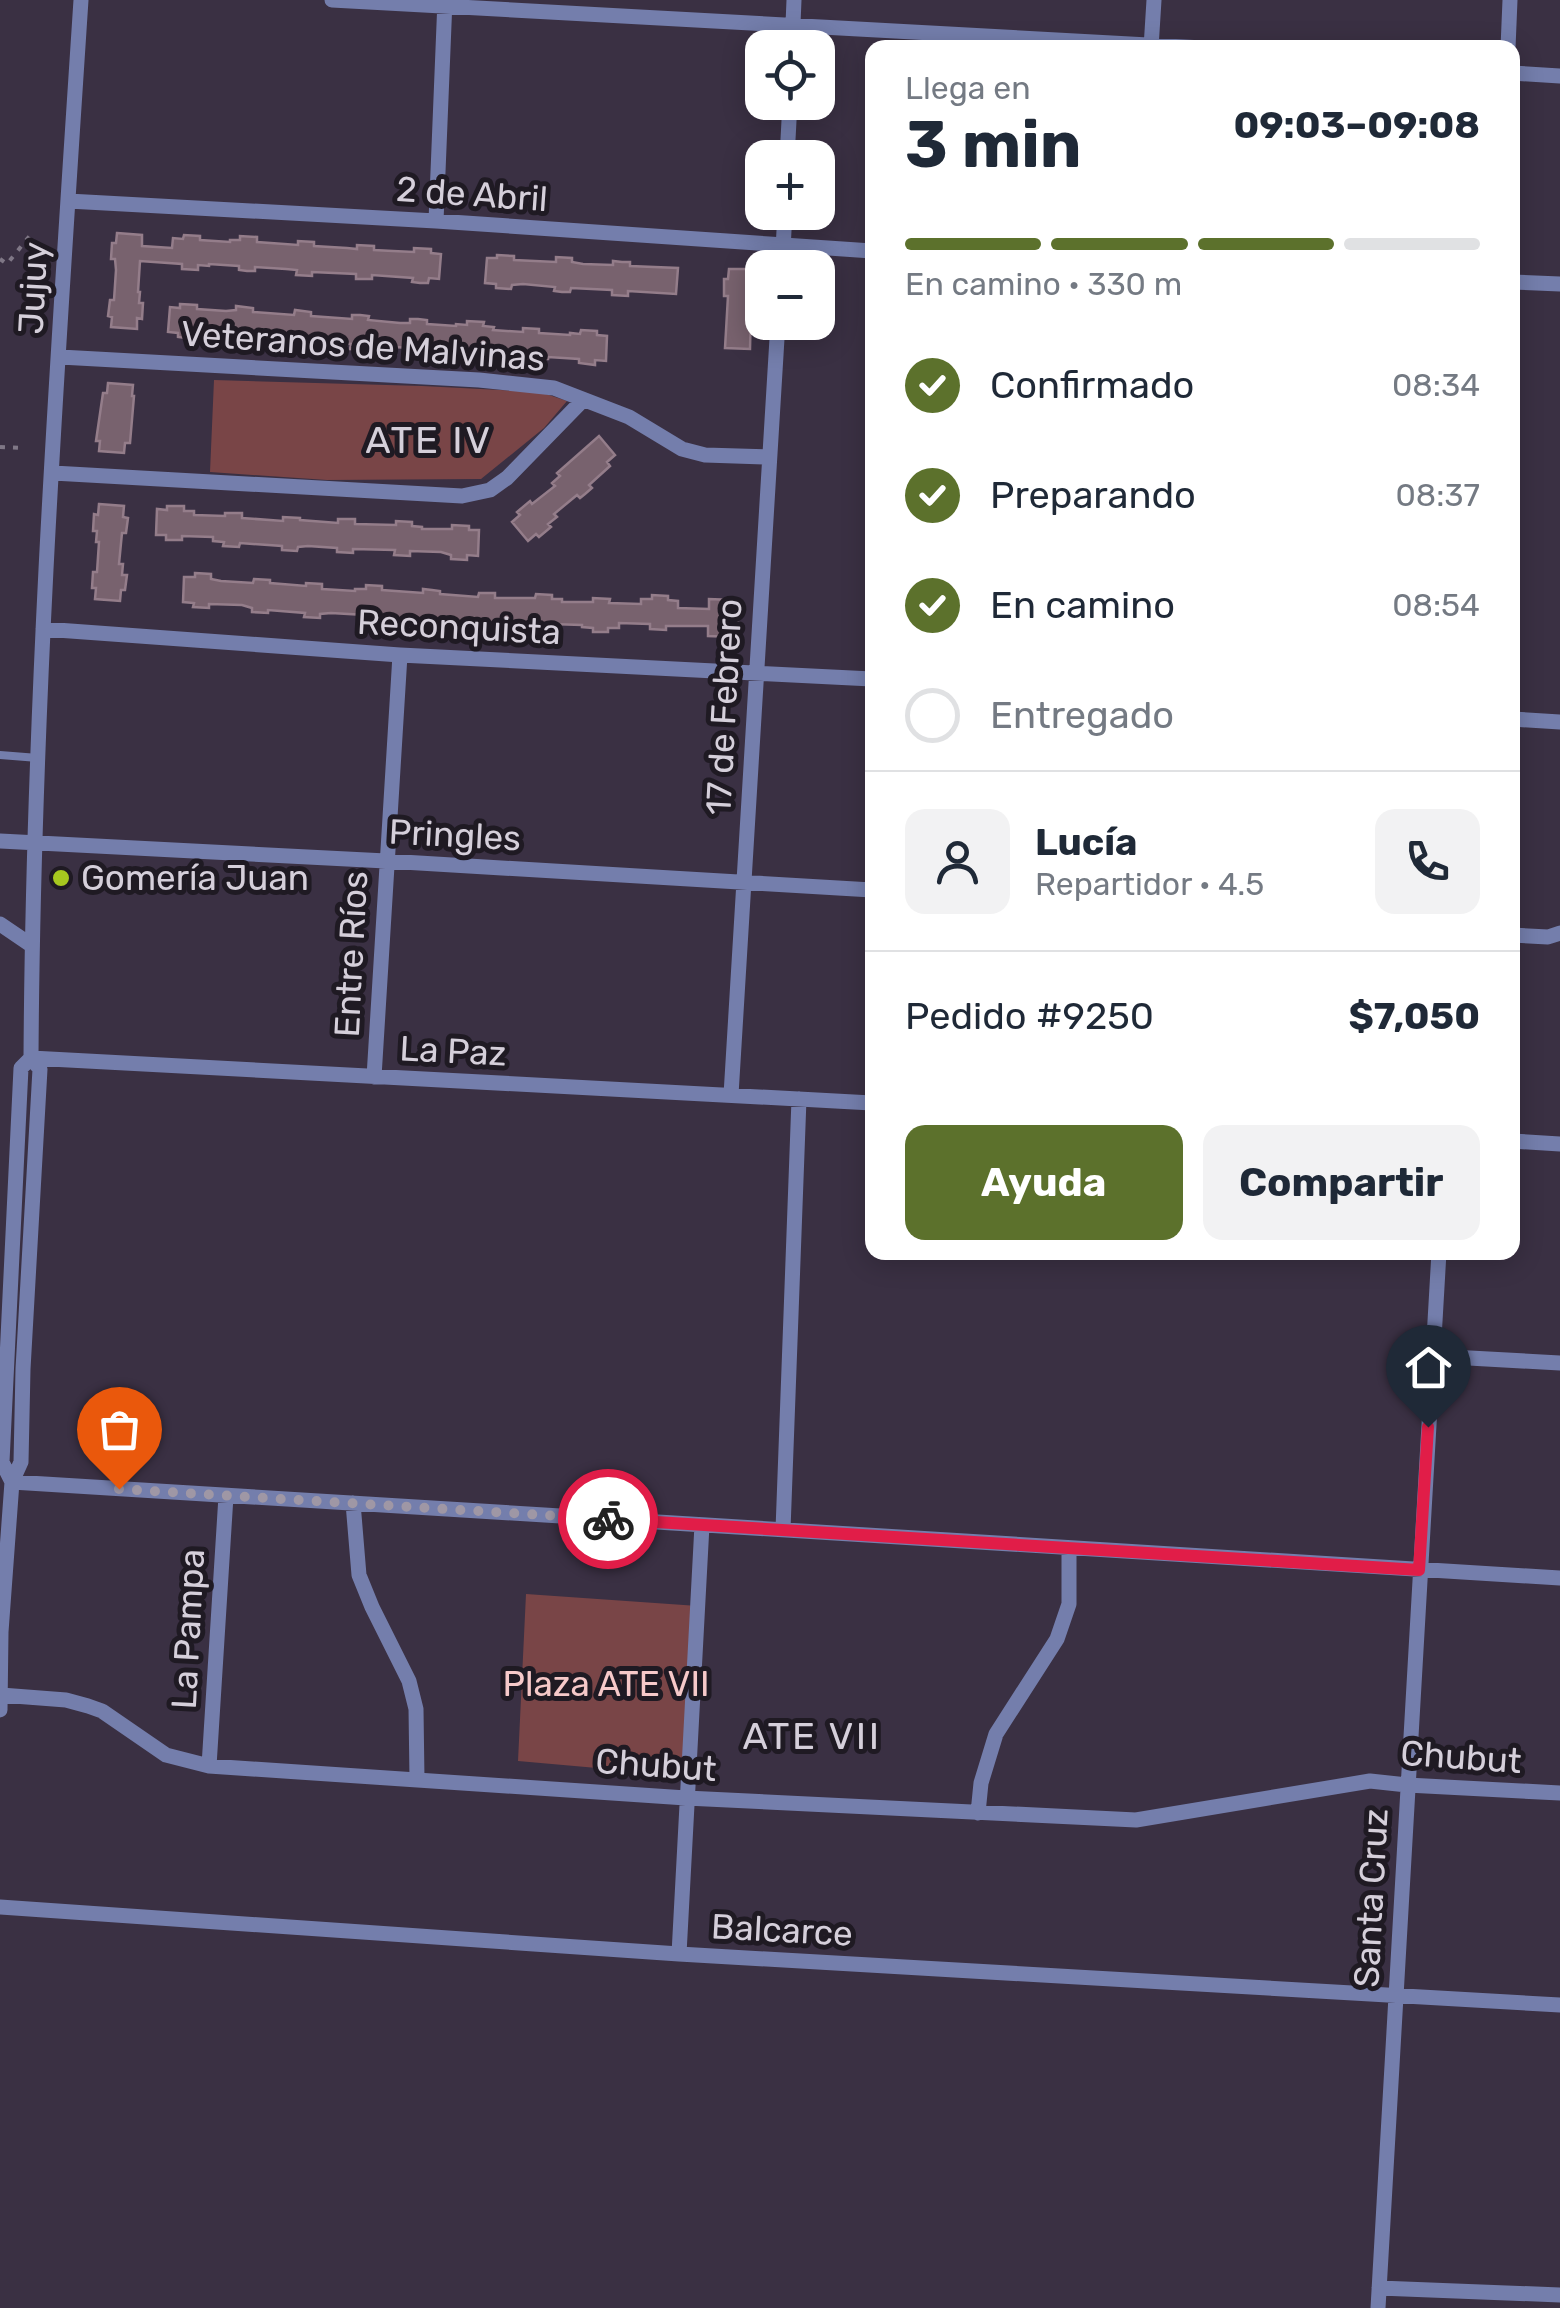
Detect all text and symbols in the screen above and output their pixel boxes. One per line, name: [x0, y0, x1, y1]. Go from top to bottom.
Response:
map controls: [745, 30, 835, 340]
button: locate: [745, 30, 835, 120]
text: Llega en: [905, 69, 1031, 107]
text: 09:03–09:08: [1233, 102, 1480, 148]
text: 3 min: [905, 106, 1082, 183]
button: +: [745, 140, 835, 230]
street label: 2 de Abril: [395, 168, 549, 220]
street label: Jujuy: [10, 241, 56, 335]
button: −: [745, 250, 835, 340]
text: En camino · 330 m: [905, 265, 1182, 303]
street label: Veteranos de Malvinas: [180, 312, 546, 380]
icon: check: [905, 358, 960, 413]
text: Confirmado: [990, 362, 1194, 408]
text: 08:34: [1392, 366, 1480, 404]
district label: ATE IV: [365, 417, 493, 463]
icon: check: [905, 468, 960, 523]
text: Preparando: [990, 472, 1196, 518]
text: 08:37: [1395, 476, 1480, 514]
icon: check: [905, 578, 960, 633]
text: En camino: [990, 582, 1175, 628]
text: 08:54: [1392, 586, 1480, 624]
street label: 17 de Febrero: [697, 598, 751, 816]
street label: Reconquista: [356, 601, 562, 653]
text: Entregado: [990, 692, 1174, 738]
button: person: [905, 809, 1010, 914]
button: phone: [1375, 809, 1480, 914]
street label: Pringles: [388, 811, 522, 859]
text: Lucía: [1035, 819, 1137, 865]
place label: Gomería Juan: [81, 857, 309, 899]
text: Repartidor · 4.5: [1035, 865, 1264, 903]
marker: Gomería Juan: [50, 867, 72, 889]
street label: Entre Ríos: [326, 870, 376, 1038]
text: Pedido #9250: [905, 993, 1154, 1039]
text: $7,050: [1348, 993, 1480, 1039]
street label: La Paz: [399, 1027, 507, 1075]
button: Ayuda: [905, 1125, 1183, 1240]
button: Compartir: [1203, 1125, 1480, 1240]
pin: [1386, 1325, 1471, 1428]
icon: home: [1401, 1340, 1456, 1395]
pin: [77, 1387, 162, 1490]
icon: bag: [92, 1402, 147, 1457]
courier: [558, 1469, 658, 1569]
icon: bike: [581, 1492, 636, 1547]
street label: La Pampa: [163, 1548, 213, 1710]
park label: Plaza ATE VII: [502, 1663, 710, 1705]
district label: ATE VII: [742, 1713, 882, 1759]
street label: Chubut: [1399, 1732, 1523, 1782]
street label: Chubut: [594, 1740, 718, 1790]
street label: Santa Cruz: [1345, 1807, 1397, 1989]
street label: Balcarce: [710, 1905, 854, 1955]

